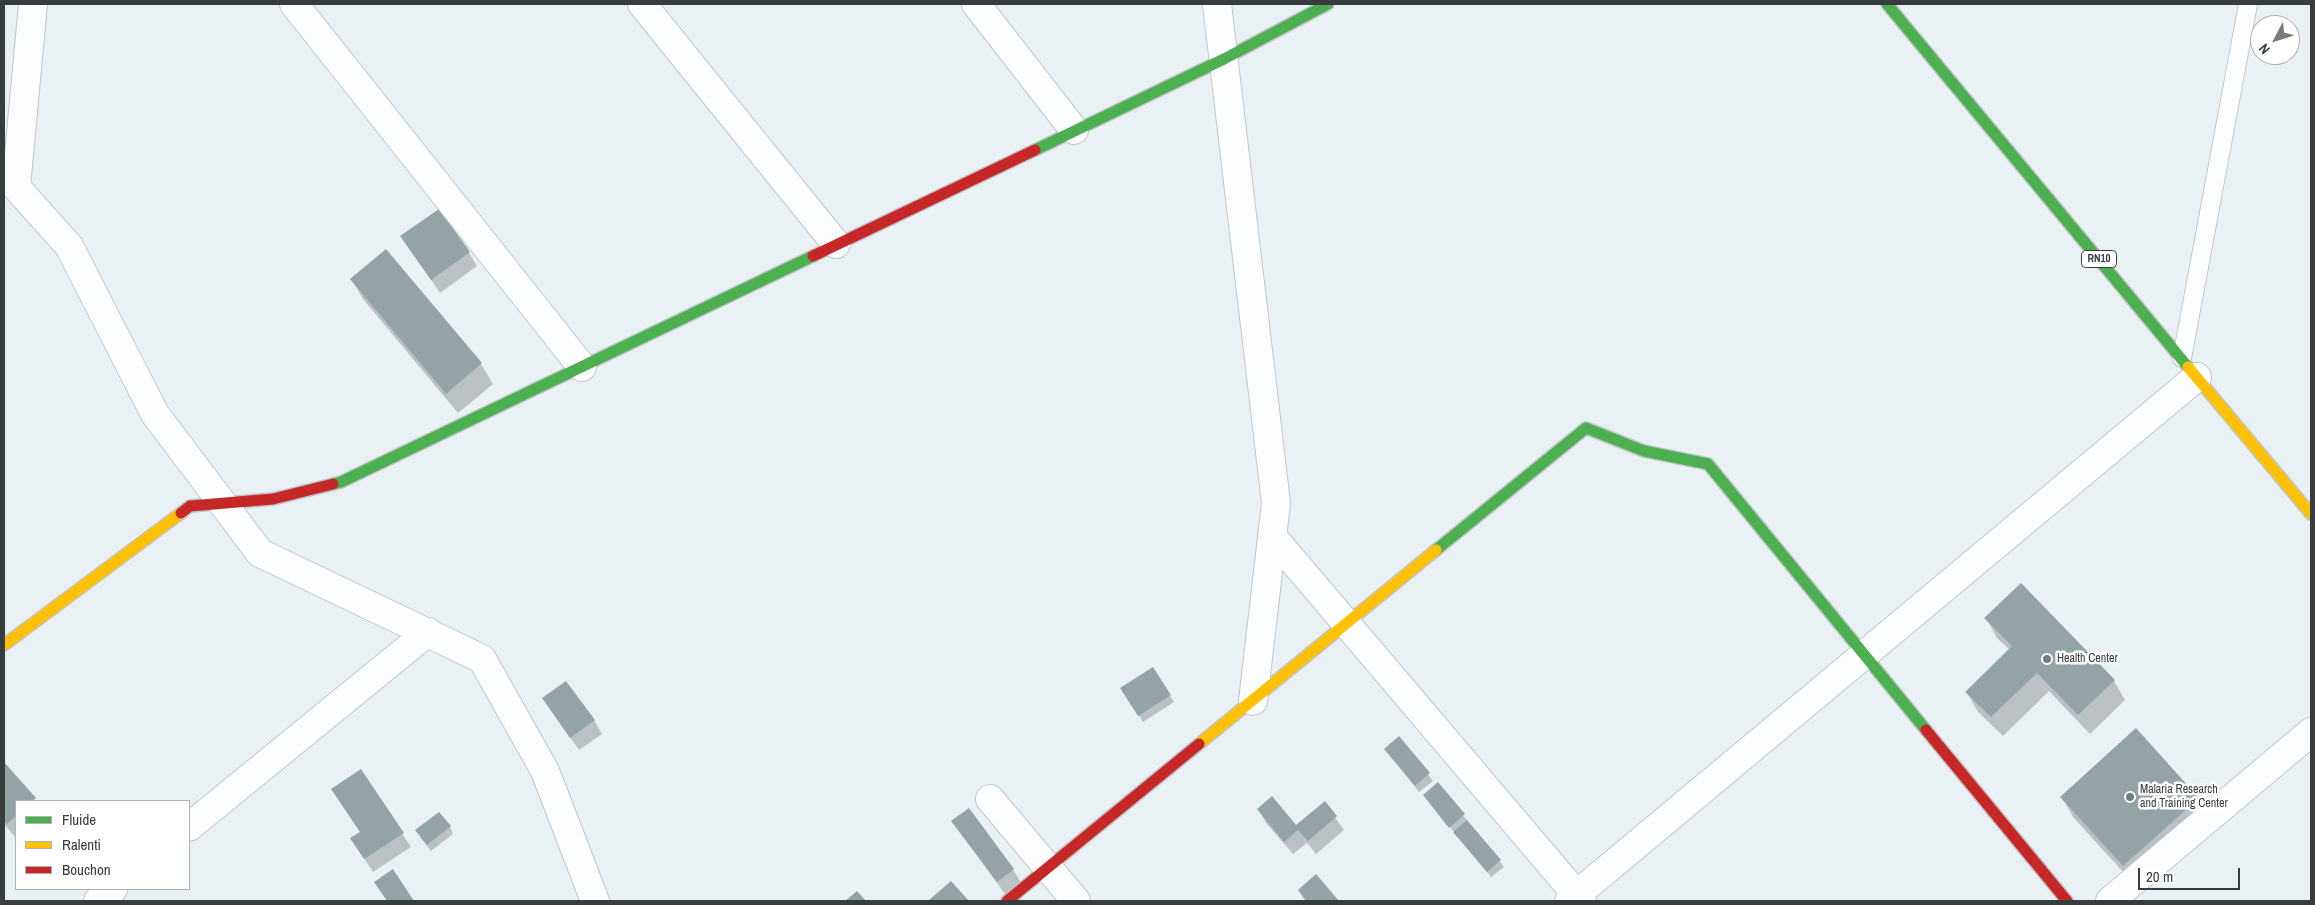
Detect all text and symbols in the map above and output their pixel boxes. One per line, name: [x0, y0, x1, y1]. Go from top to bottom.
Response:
north arrow: [2250, 15, 2300, 65]
text: N: [2255, 40, 2274, 58]
road number: RN10: [2082, 250, 2116, 268]
place label: Health Center: [2057, 652, 2118, 666]
marker: Health Center: [2041, 653, 2053, 665]
place label: Malaria Research and Training Center: [2140, 783, 2228, 811]
marker: Malaria Research and Training Center: [2124, 791, 2136, 803]
legend: [15, 800, 190, 890]
text: Fluide: [62, 809, 96, 830]
text: Ralenti: [62, 834, 101, 855]
scale bar: [2140, 858, 2242, 890]
text: Bouchon: [62, 859, 111, 880]
text: 20 m: [2146, 866, 2173, 887]

